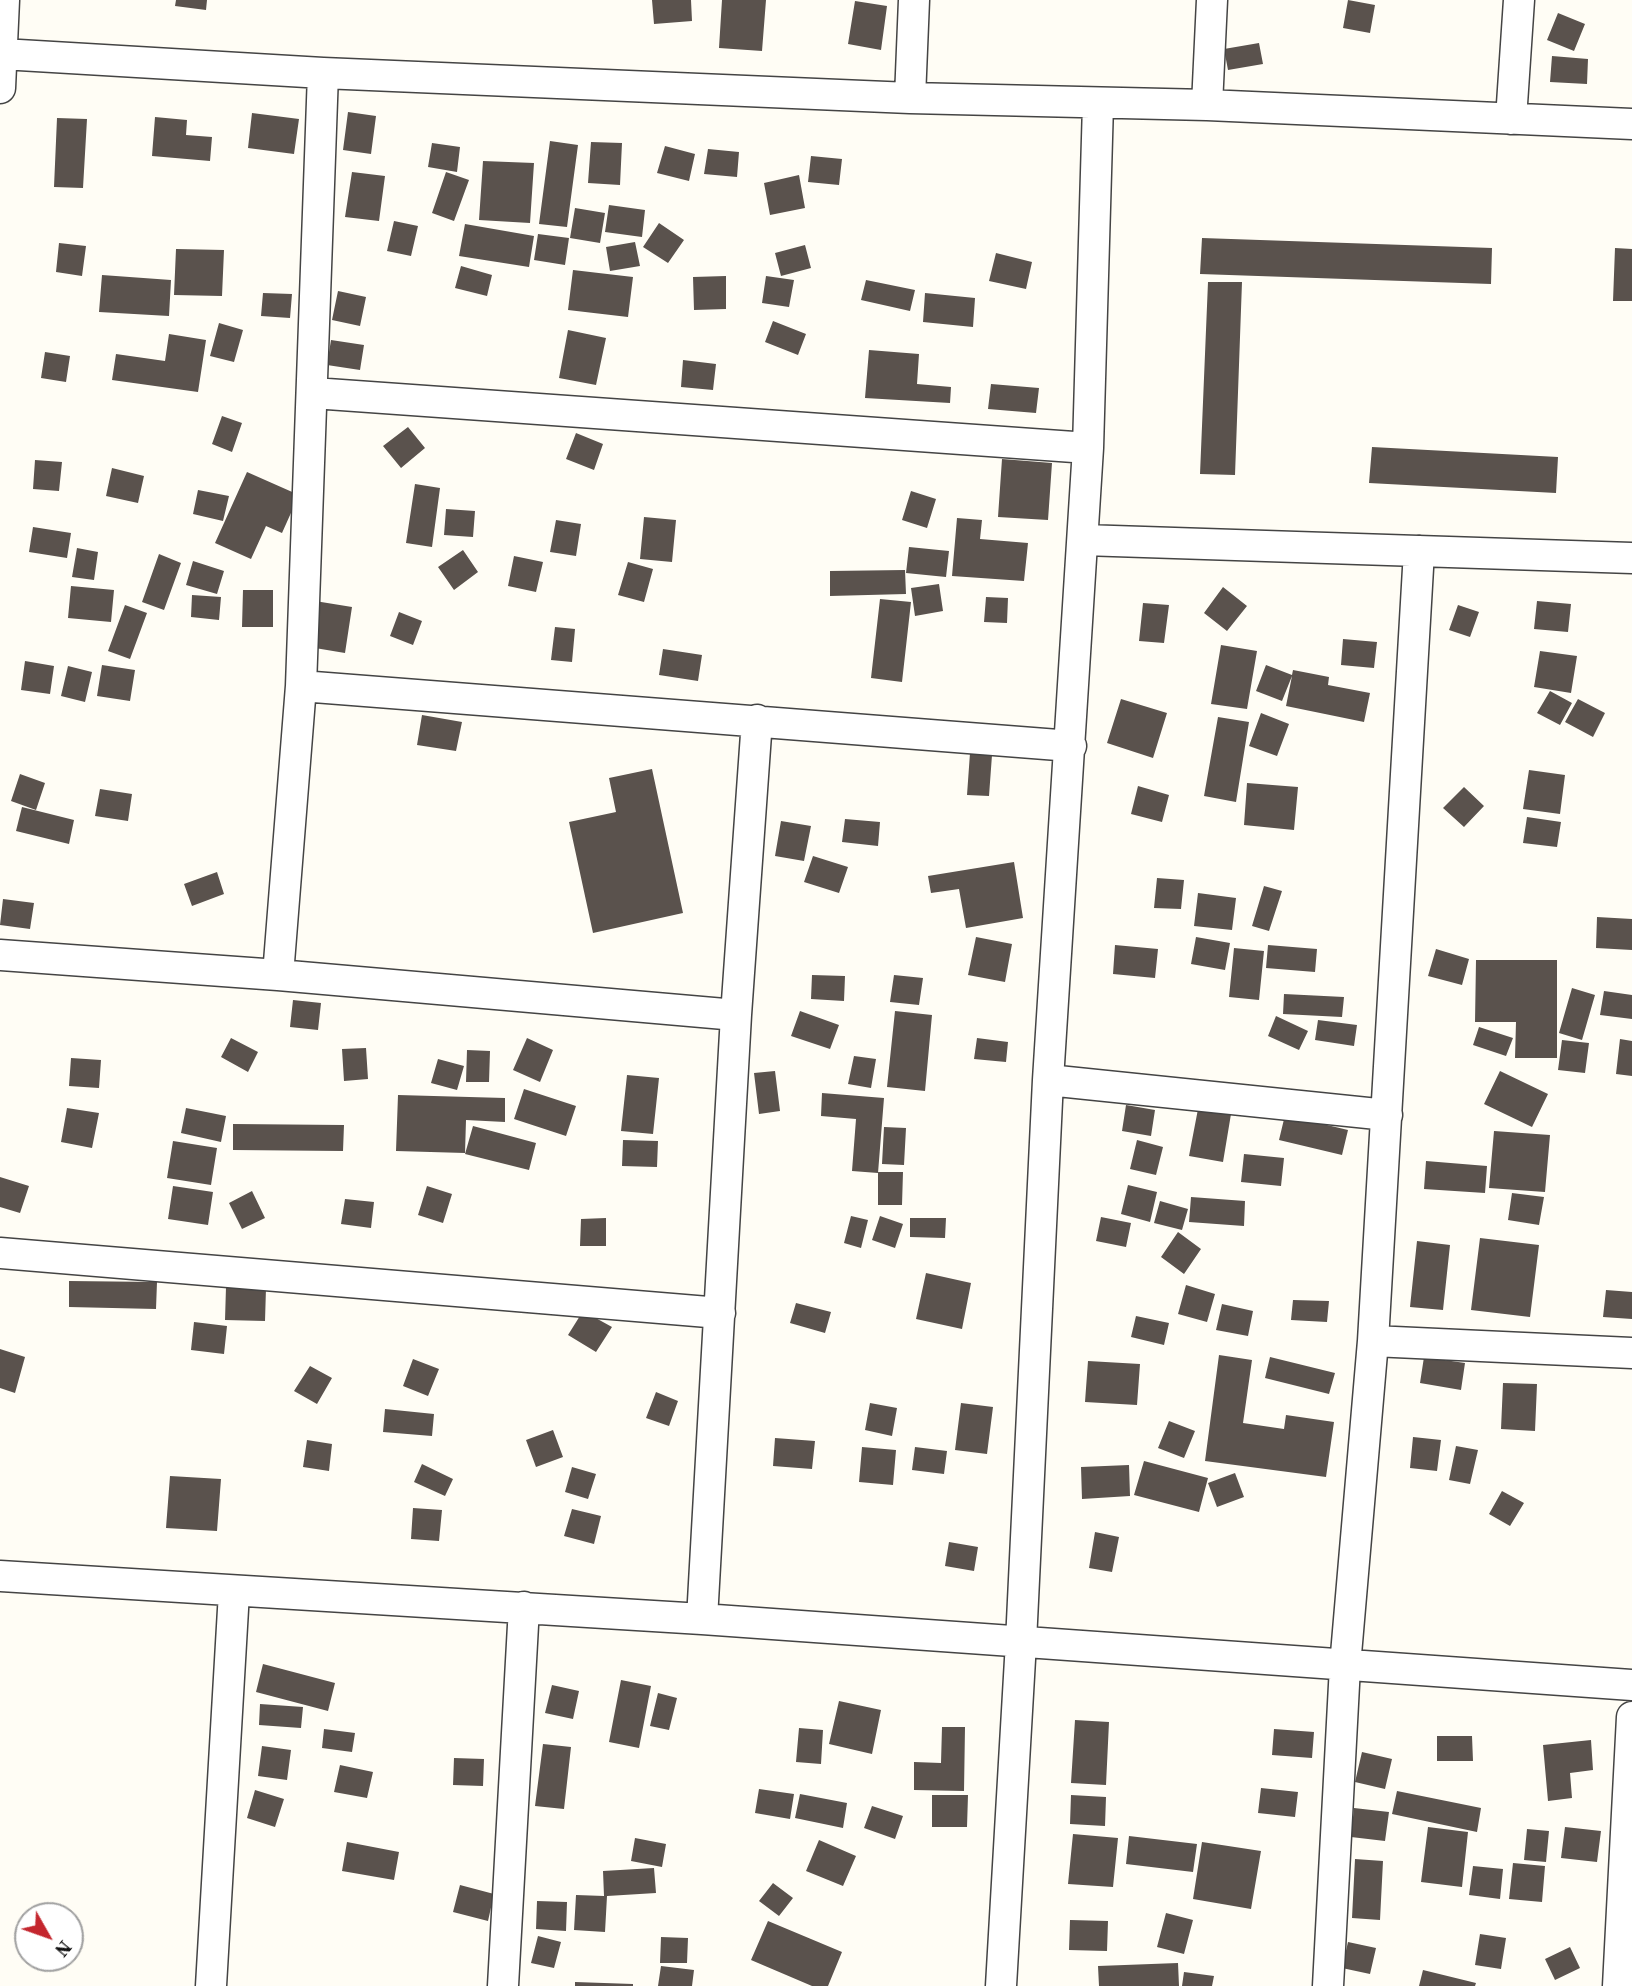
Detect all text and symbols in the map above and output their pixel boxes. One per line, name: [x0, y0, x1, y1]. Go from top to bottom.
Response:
north arrow: [14, 1902, 84, 1972]
text: N: [49, 1936, 78, 1963]

